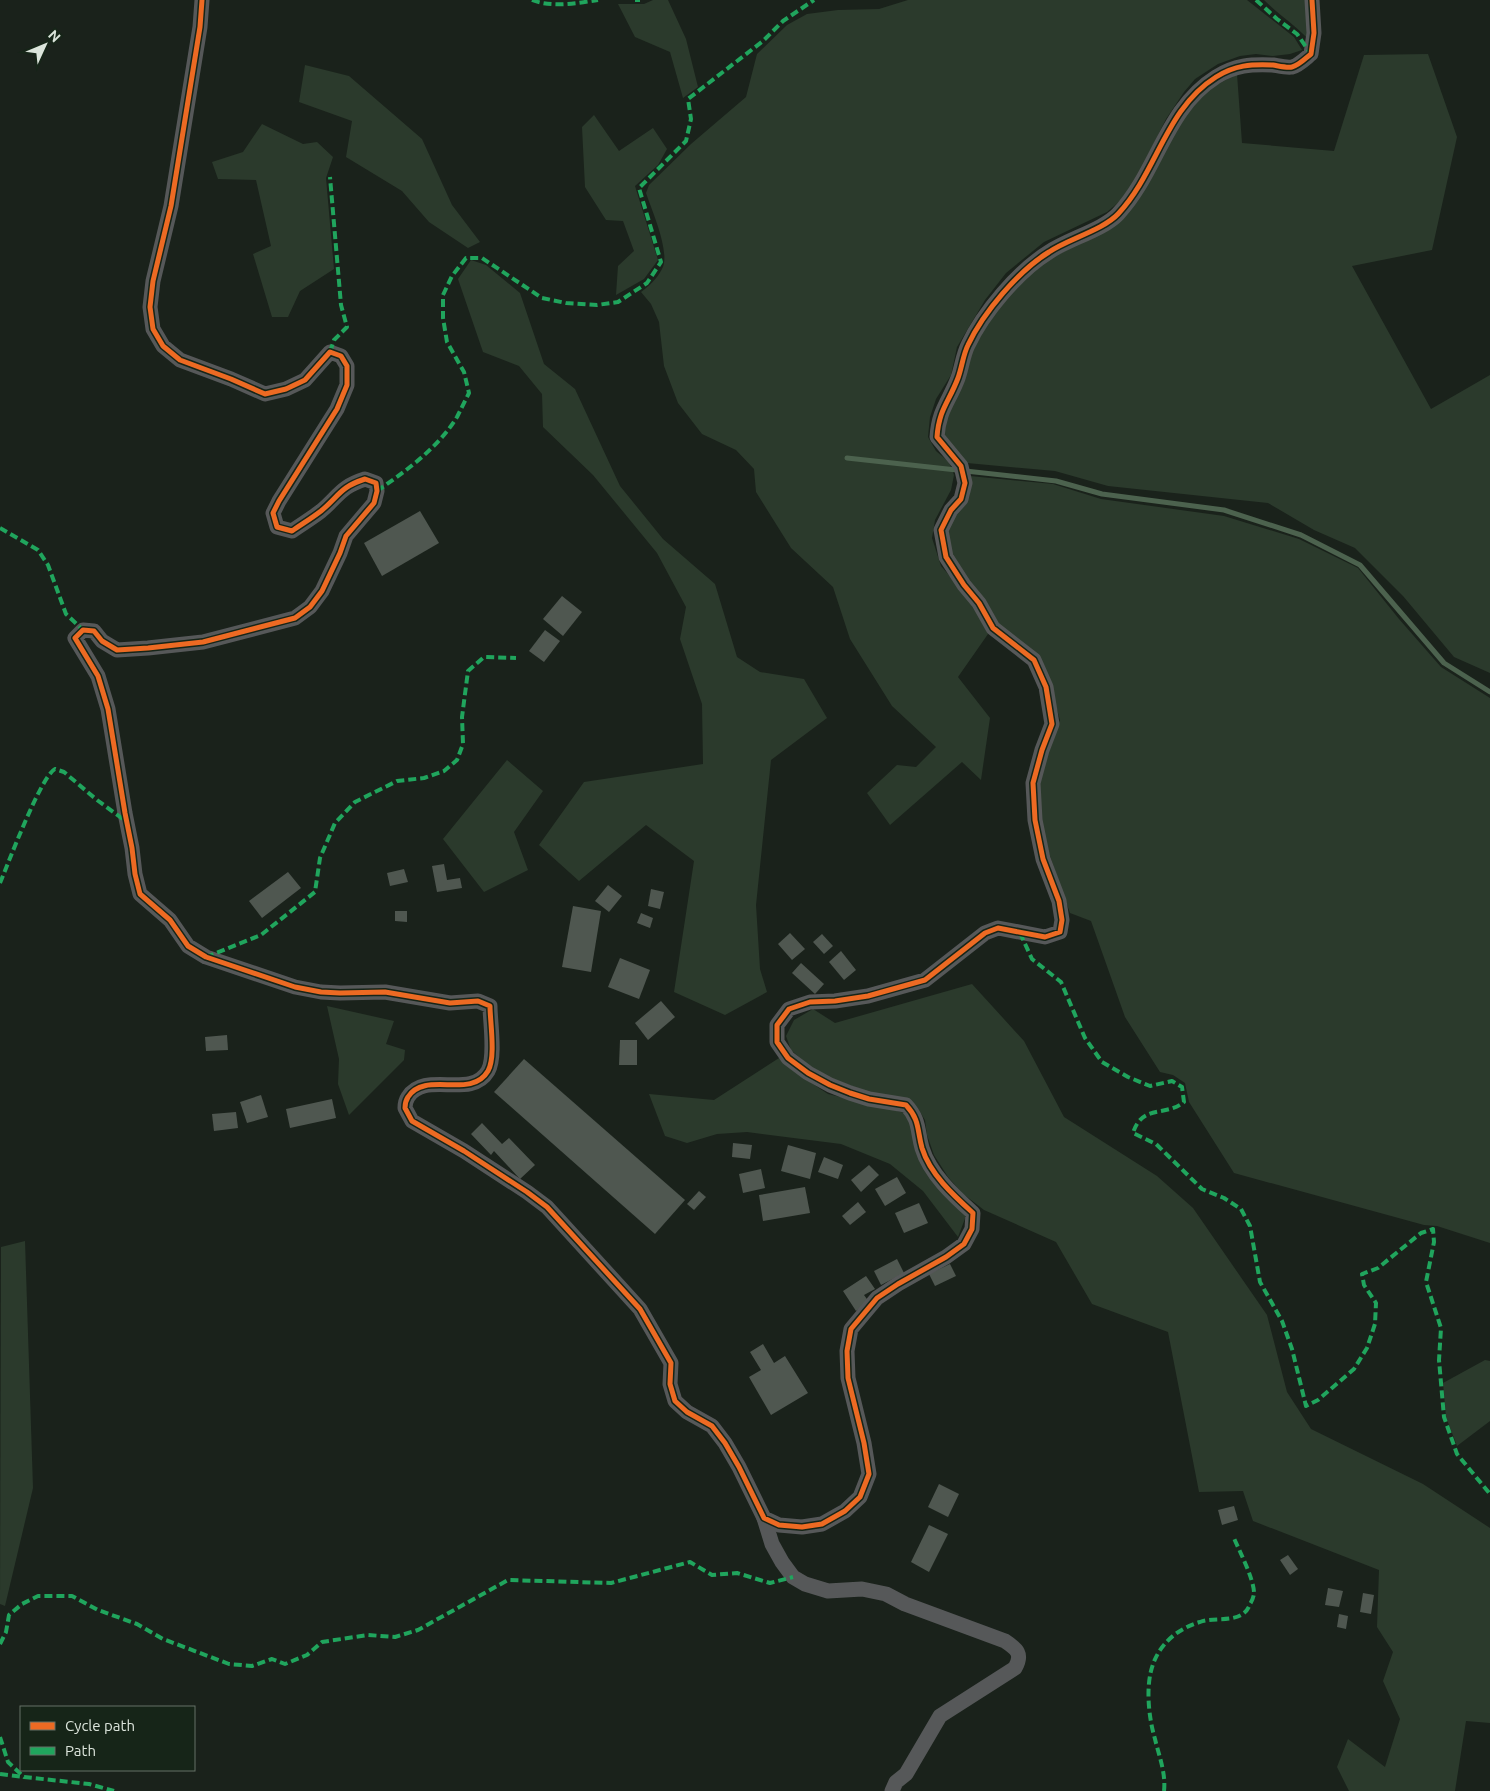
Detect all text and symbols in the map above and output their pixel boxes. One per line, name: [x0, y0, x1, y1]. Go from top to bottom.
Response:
north arrow: [20, 20, 70, 70]
text: N: [45, 27, 64, 45]
legend: [20, 1706, 195, 1771]
text: Cycle path: [65, 1717, 135, 1734]
text: Path: [65, 1742, 96, 1759]

